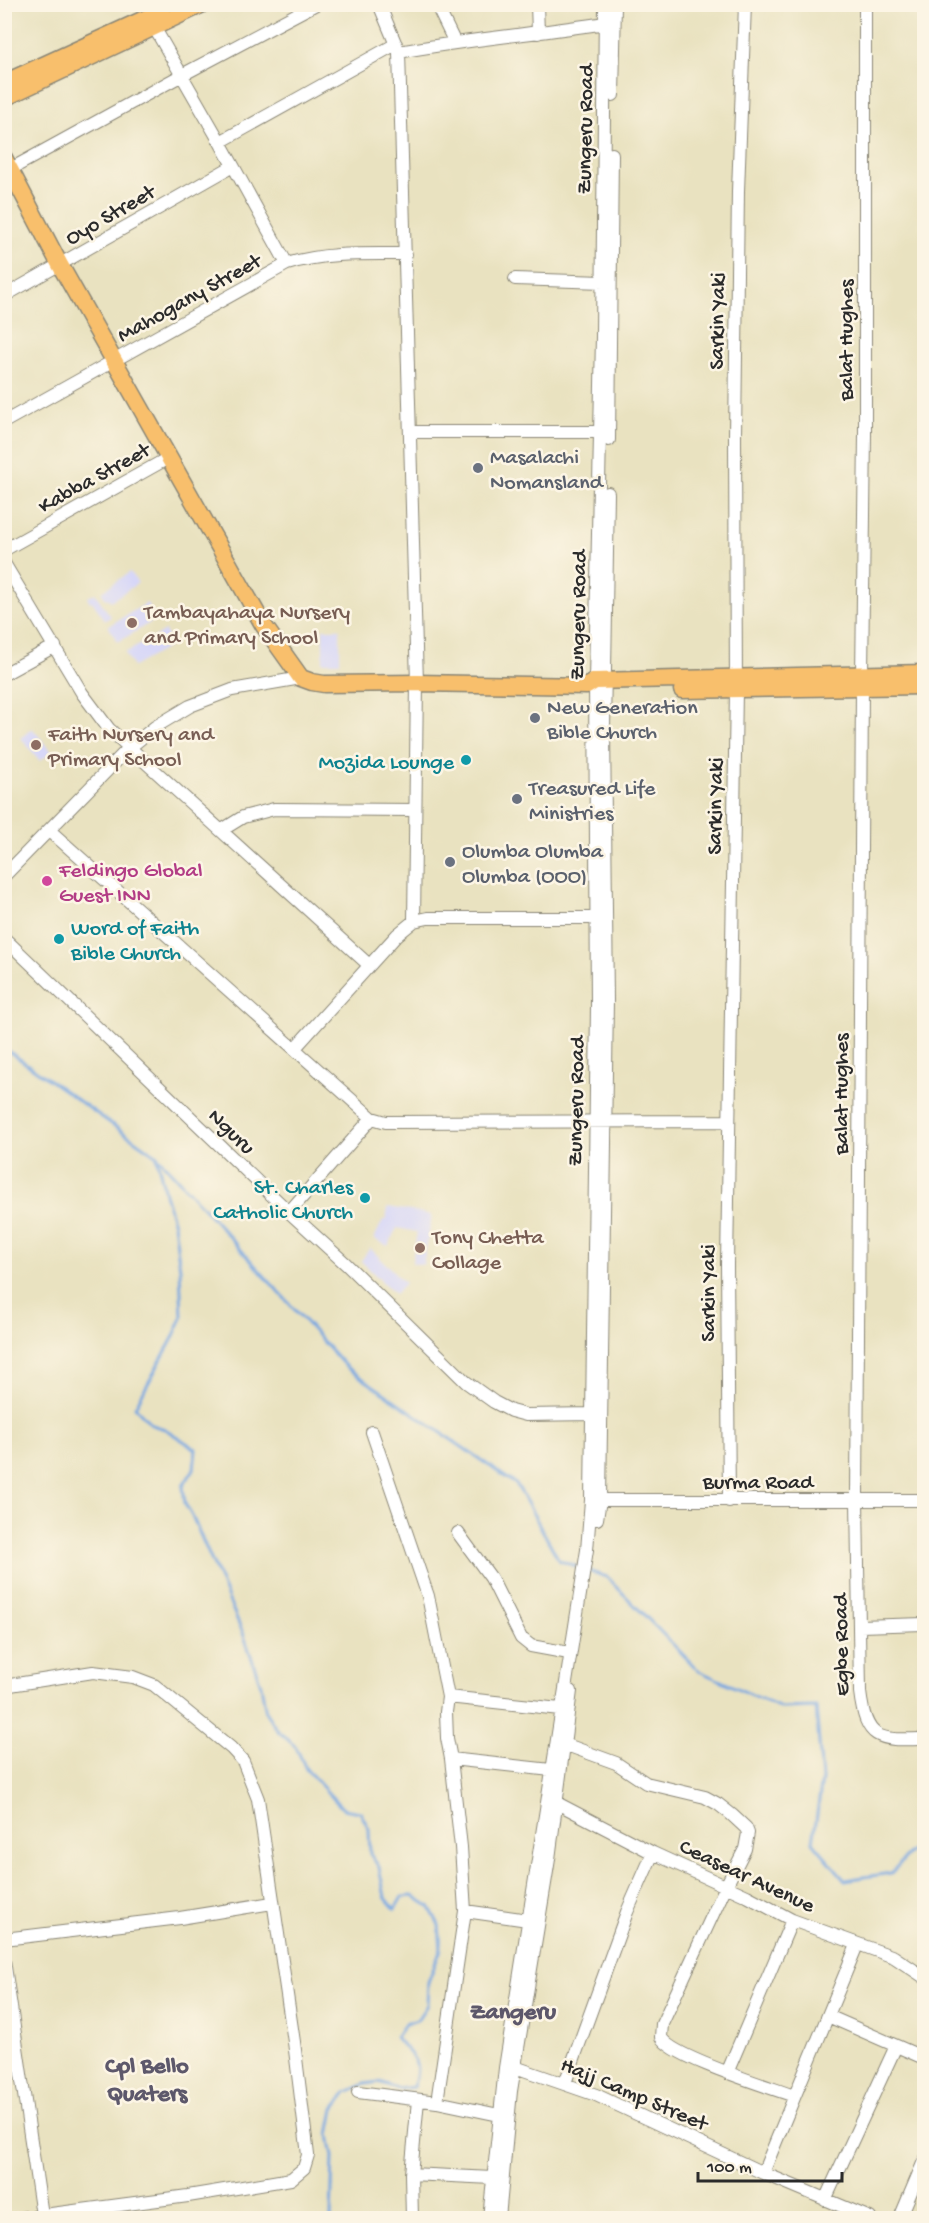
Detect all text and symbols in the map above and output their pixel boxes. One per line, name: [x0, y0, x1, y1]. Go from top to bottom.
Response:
street label: Zungeru Road: [573, 62, 601, 194]
street label: Oyo Street: [61, 179, 162, 253]
street label: Mahogany Street: [113, 248, 268, 350]
street label: Sarkin Yaki: [705, 272, 733, 370]
street label: Balat Hughes: [835, 278, 861, 402]
street label: Kabba Street: [35, 437, 157, 521]
place label: Masalachi Nomansland: [490, 446, 605, 497]
marker: Masalachi Nomansland: [471, 461, 485, 475]
street label: Zungeru Road: [566, 548, 594, 680]
place label: Tambayahaya Nursery and Primary School: [142, 601, 350, 652]
marker: Tambayahaya Nursery and Primary School: [125, 616, 139, 630]
place label: New Generation Bible Church: [546, 696, 698, 747]
marker: New Generation Bible Church: [528, 711, 542, 725]
place label: Faith Nursery and Primary School: [47, 723, 216, 774]
marker: Faith Nursery and Primary School: [29, 738, 43, 752]
place label: Mozida Lounge: [318, 751, 455, 777]
marker: Mozida Lounge: [459, 753, 473, 767]
street label: Sarkin Yaki: [703, 757, 731, 855]
place label: Treasured Life Ministries: [527, 777, 656, 828]
marker: Treasured Life Ministries: [510, 792, 524, 806]
place label: Olumba Olumba Olumba (OOO): [462, 840, 604, 891]
marker: Olumba Olumba Olumba (OOO): [443, 855, 457, 869]
place label: Feldingo Global Guest INN: [58, 859, 203, 910]
marker: Feldingo Global Guest INN: [40, 874, 54, 888]
place label: Word of Faith Bible Church: [70, 917, 200, 968]
marker: Word of Faith Bible Church: [52, 932, 66, 946]
street label: Balat Hughes: [830, 1032, 856, 1156]
street label: Zungeru Road: [564, 1034, 592, 1166]
street label: Nguru: [201, 1104, 259, 1161]
place label: St. Charles Catholic Church: [213, 1176, 354, 1227]
marker: St. Charles Catholic Church: [358, 1191, 372, 1205]
place label: Tony Chetta Collage: [430, 1226, 544, 1277]
marker: Tony Chetta Collage: [413, 1241, 427, 1255]
street label: Sarkin Yaki: [697, 1244, 723, 1342]
street label: Burma Road: [702, 1471, 815, 1497]
street label: Egbe Road: [829, 1591, 857, 1696]
street label: Ceasear Avenue: [675, 1835, 819, 1921]
district label: Zangeru: [470, 1999, 557, 2028]
district label: Cpl Bello Quaters: [105, 2053, 189, 2110]
street label: Hajj Camp Street: [556, 2053, 713, 2139]
scale bar: [698, 2145, 842, 2183]
text: 100 m: [706, 2158, 752, 2179]

